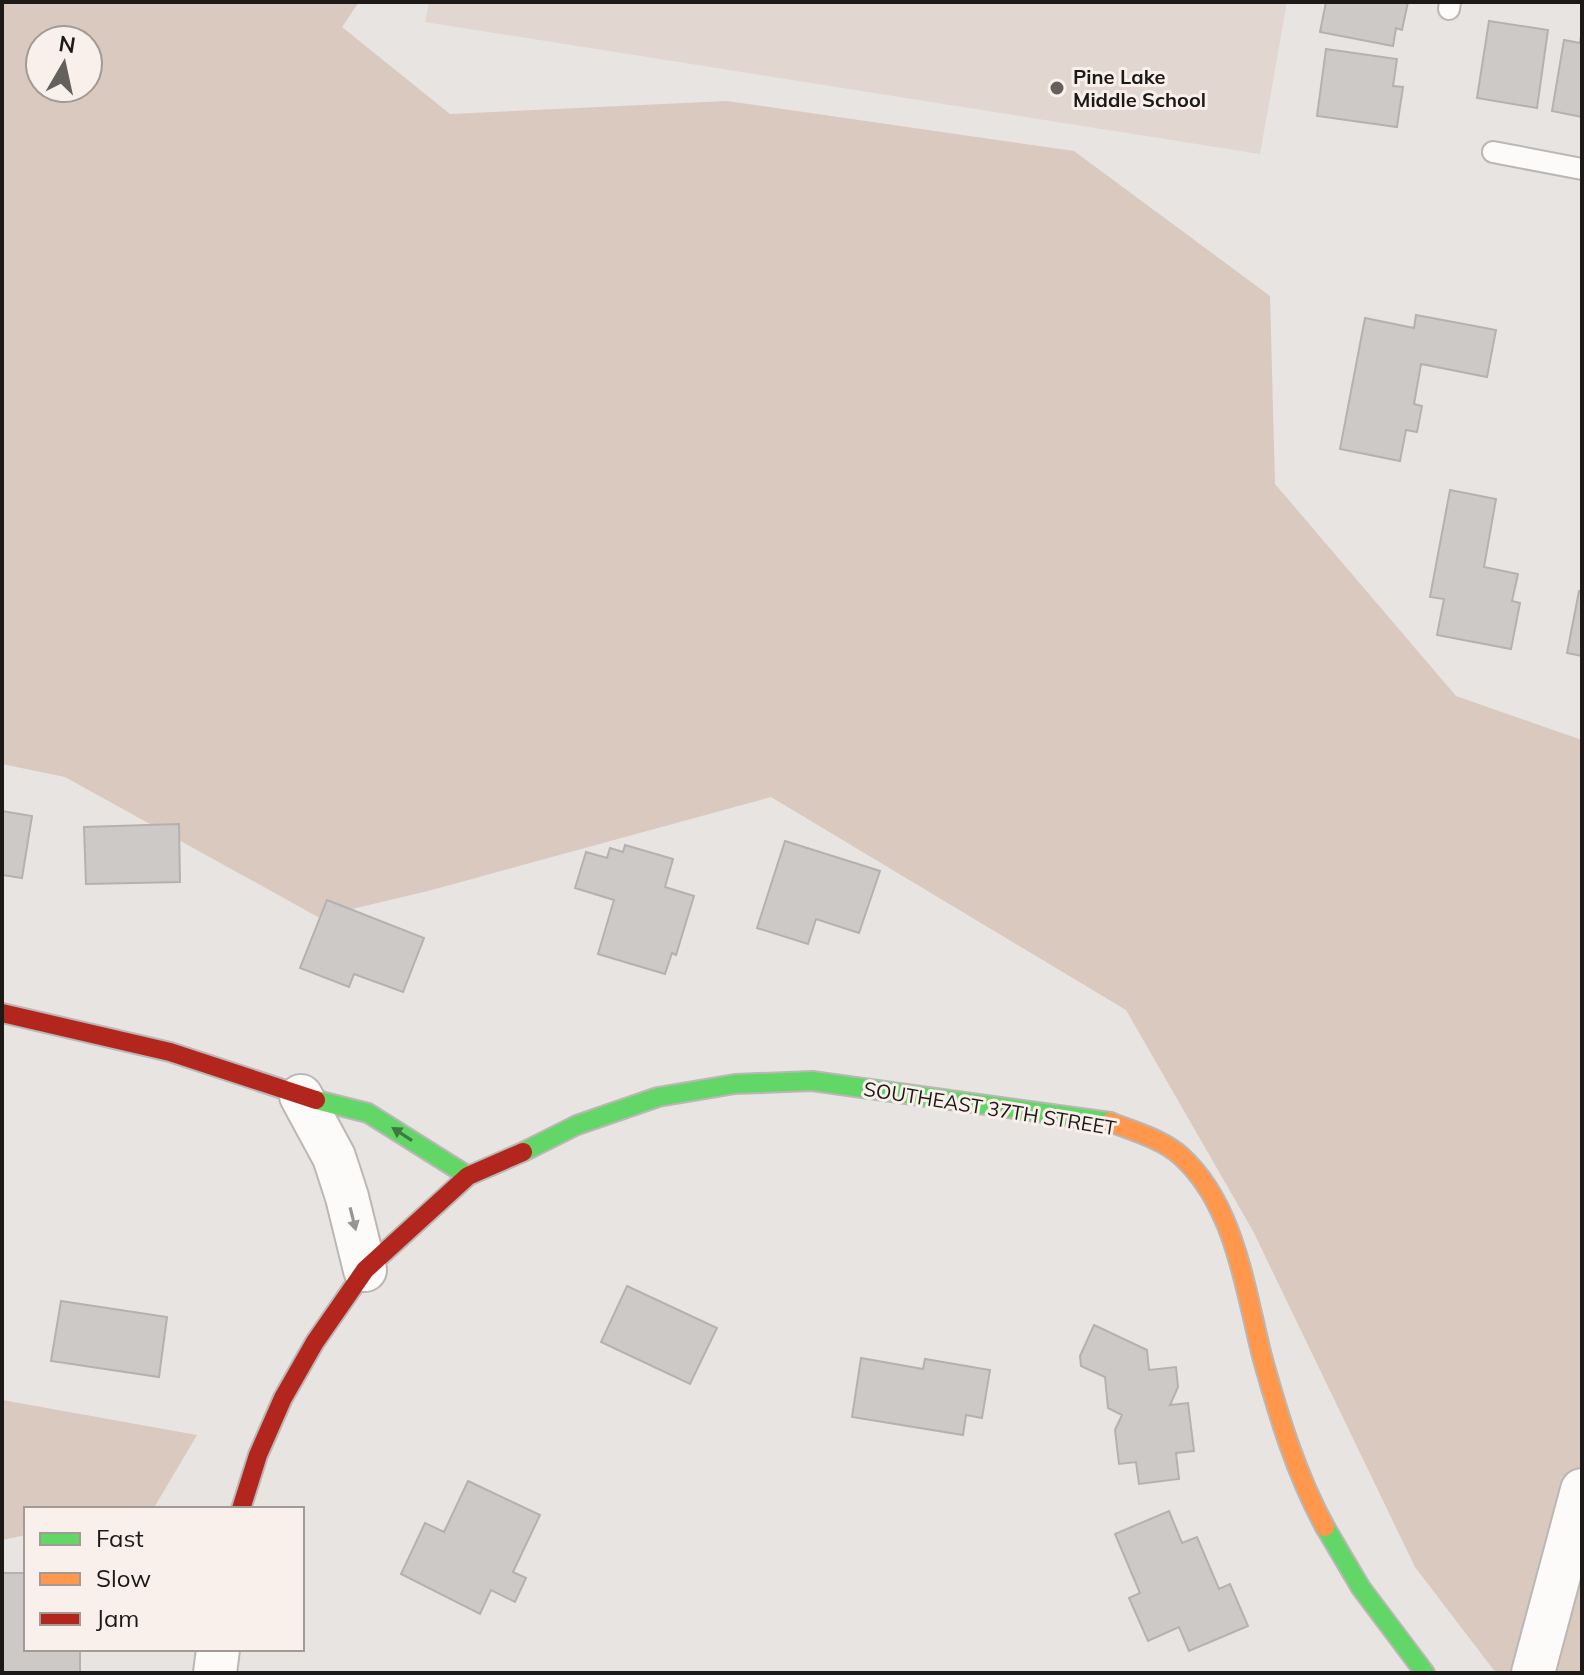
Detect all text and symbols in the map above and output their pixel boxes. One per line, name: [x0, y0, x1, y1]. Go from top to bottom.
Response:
north arrow: [24, 24, 104, 104]
text: N: [57, 29, 78, 59]
place label: Pine Lake Middle School: [1073, 64, 1206, 112]
marker: Pine Lake Middle School: [1048, 79, 1066, 97]
street label: SOUTHEAST 37TH STREET: [862, 1076, 1118, 1140]
one-way arrow: [391, 1128, 413, 1142]
one-way arrow: [347, 1207, 359, 1232]
legend: [24, 1507, 304, 1651]
text: Fast: [96, 1523, 144, 1553]
text: Slow: [96, 1563, 151, 1593]
text: Jam: [96, 1603, 139, 1633]

